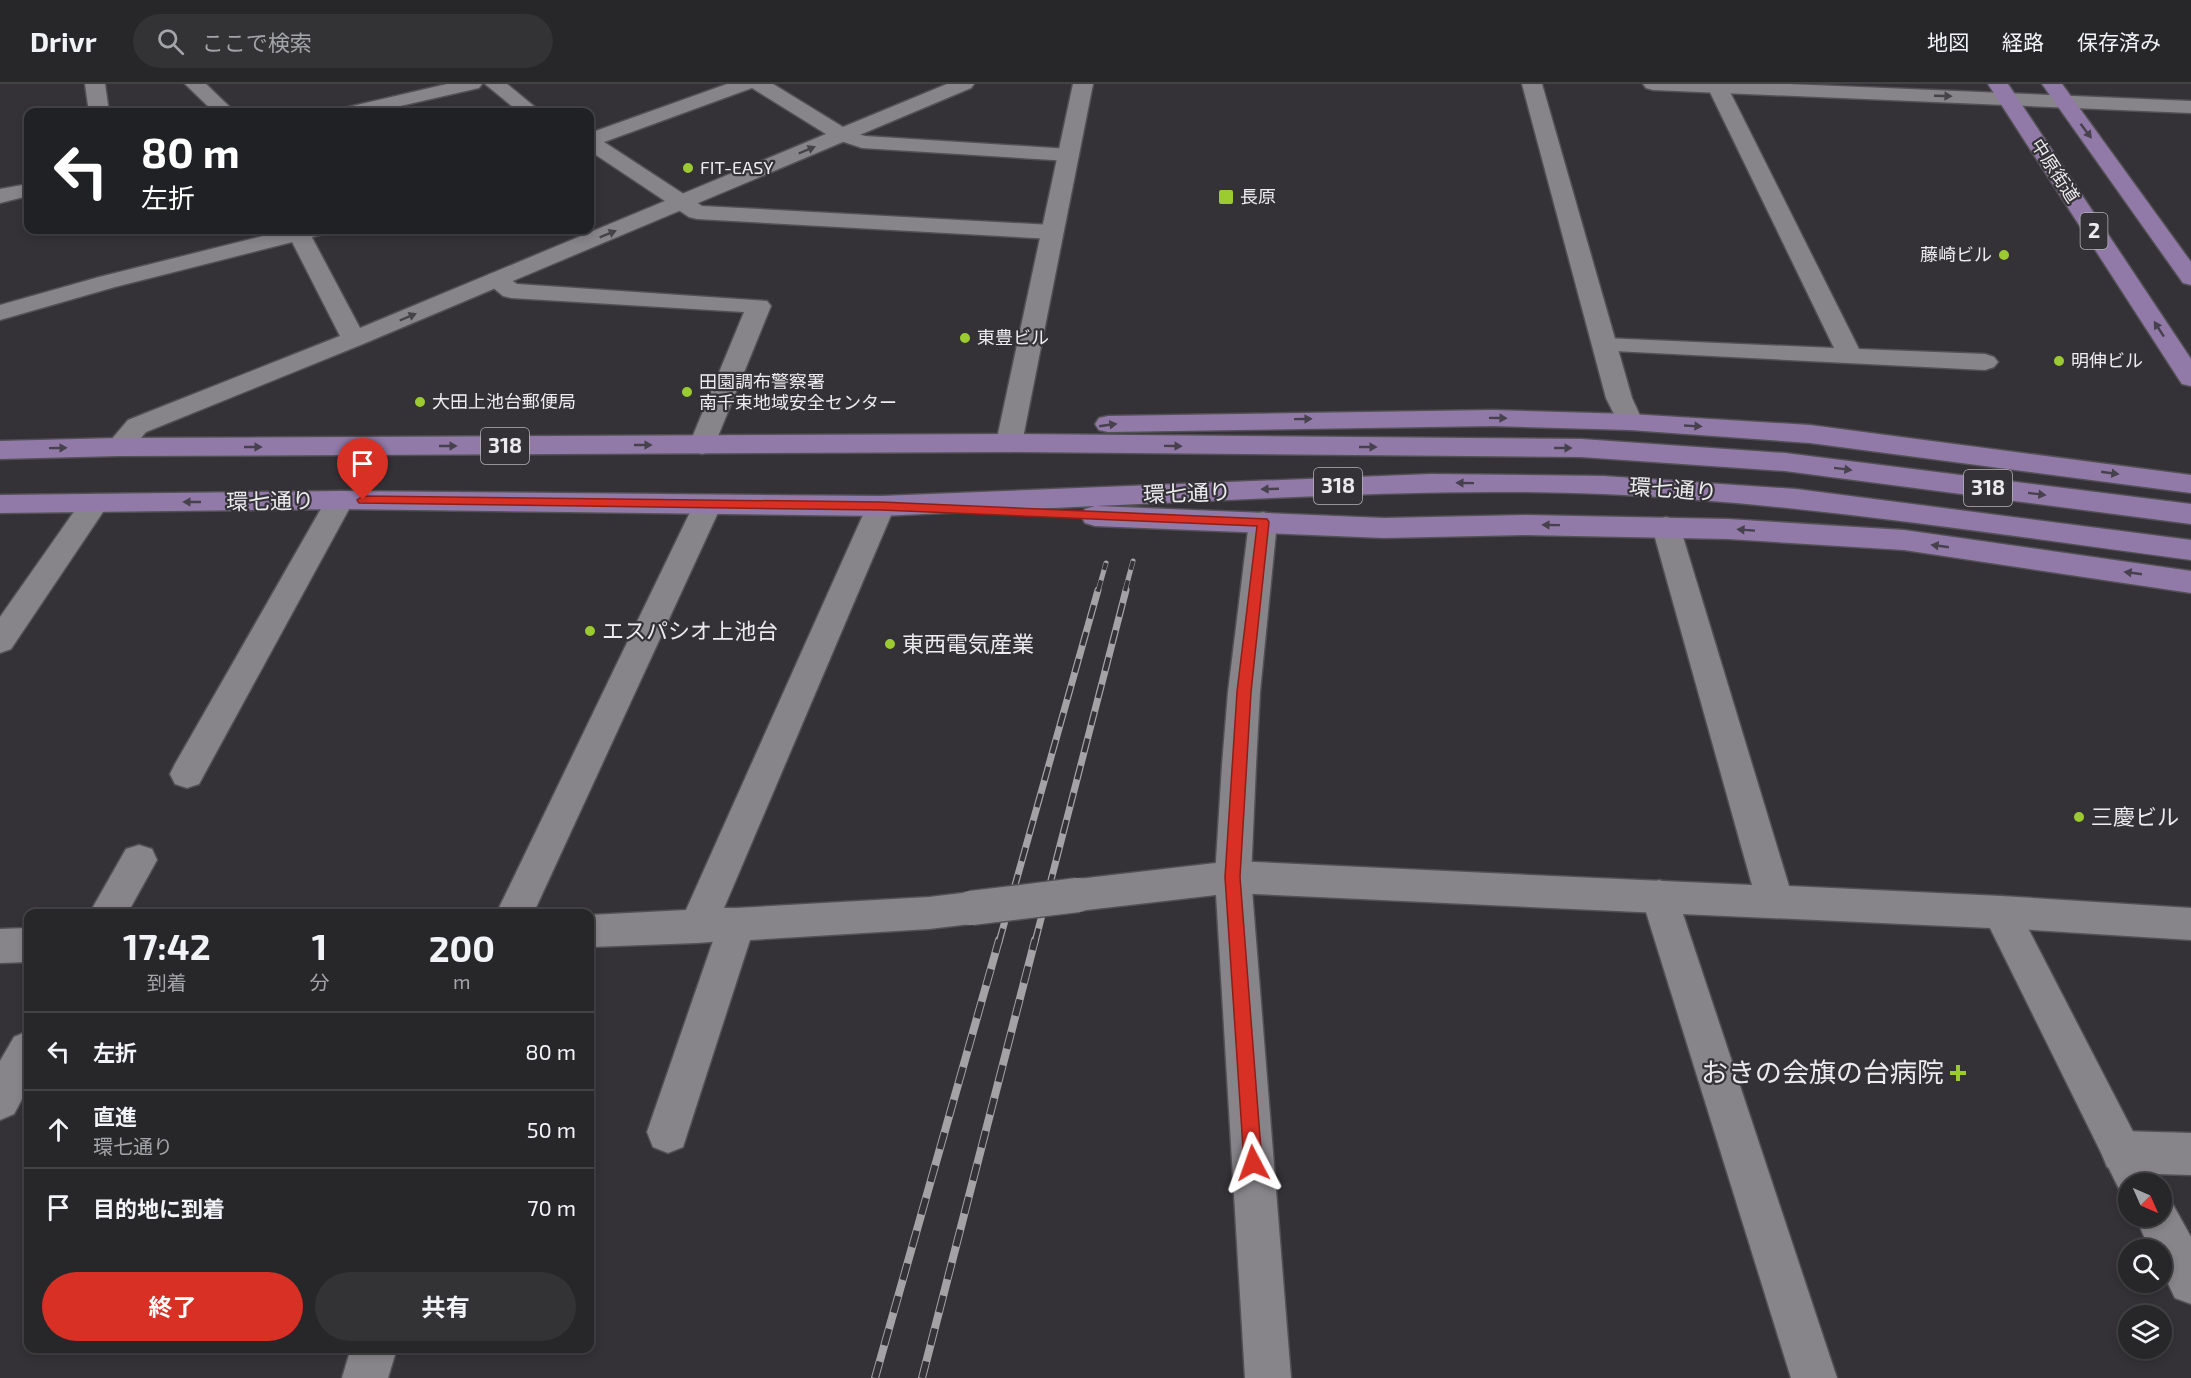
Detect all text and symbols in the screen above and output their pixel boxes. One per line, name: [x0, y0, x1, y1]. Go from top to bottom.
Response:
search box: [133, 14, 553, 68]
text: Drivr: [30, 24, 97, 58]
icon: search: [154, 25, 187, 58]
text: ここで検索: [202, 29, 312, 55]
text: 地図: [1927, 29, 1969, 54]
text: 経路: [2002, 29, 2044, 54]
text: 保存済み: [2077, 29, 2161, 54]
one-way arrow: [1933, 91, 1952, 100]
one-way arrow: [2080, 123, 2092, 139]
text: 80 m: [141, 126, 240, 176]
icon: left: [42, 132, 120, 210]
street label: 中原街道: [2027, 134, 2085, 207]
one-way arrow: [798, 145, 816, 155]
place label: FIT-EASY: [700, 156, 774, 178]
marker: FIT-EASY: [681, 161, 695, 175]
text: 左折: [141, 181, 195, 213]
place label: 長原: [1240, 185, 1276, 207]
marker: 長原: [1217, 188, 1235, 206]
road number: 2: [2080, 213, 2108, 249]
one-way arrow: [599, 229, 617, 239]
place label: 藤崎ビル: [1920, 243, 1992, 265]
marker: 藤崎ビル: [1997, 248, 2011, 262]
one-way arrow: [400, 312, 417, 321]
one-way arrow: [2153, 321, 2164, 338]
place label: 東豊ビル: [977, 326, 1049, 348]
marker: 東豊ビル: [958, 331, 972, 345]
place label: 明伸ビル: [2071, 349, 2143, 371]
marker: 明伸ビル: [2052, 354, 2066, 368]
place label: 田園調布警察署 南千束地域安全センター: [699, 370, 897, 413]
marker: 田園調布警察署 南千束地域安全センター: [680, 385, 694, 399]
place label: 大田上池台郵便局: [432, 390, 576, 412]
marker: 大田上池台郵便局: [413, 395, 427, 409]
one-way arrow: [1488, 413, 1507, 423]
one-way arrow: [1293, 414, 1312, 424]
one-way arrow: [1099, 420, 1118, 429]
one-way arrow: [1683, 421, 1702, 430]
road number: 318: [481, 428, 529, 464]
pin: [337, 438, 388, 500]
one-way arrow: [634, 440, 653, 450]
one-way arrow: [439, 441, 458, 451]
one-way arrow: [1163, 441, 1182, 451]
one-way arrow: [244, 442, 263, 452]
one-way arrow: [49, 443, 68, 453]
one-way arrow: [1358, 443, 1377, 452]
one-way arrow: [1553, 443, 1572, 453]
icon: arrive: [346, 447, 379, 480]
one-way arrow: [1834, 464, 1853, 474]
road number: 318: [1314, 468, 1362, 504]
one-way arrow: [2101, 469, 2120, 478]
road number: 318: [1964, 470, 2012, 506]
street label: 環七通り: [1628, 472, 1718, 504]
street label: 環七通り: [1143, 477, 1231, 507]
one-way arrow: [1455, 478, 1474, 488]
one-way arrow: [1260, 485, 1279, 494]
street label: 環七通り: [226, 486, 314, 514]
one-way arrow: [2027, 489, 2046, 498]
one-way arrow: [183, 497, 202, 507]
one-way arrow: [1541, 521, 1560, 530]
one-way arrow: [1736, 525, 1755, 535]
one-way arrow: [1931, 541, 1950, 550]
one-way arrow: [2124, 569, 2143, 578]
place label: エスパシオ上池台: [602, 617, 778, 643]
marker: エスパシオ上池台: [583, 624, 597, 638]
place label: 東西電気産業: [902, 630, 1034, 656]
marker: 東西電気産業: [883, 637, 897, 651]
place label: 三慶ビル: [2091, 803, 2179, 829]
marker: 三慶ビル: [2072, 810, 2086, 824]
text: 17:42: [123, 924, 211, 967]
text: 1: [312, 924, 327, 967]
text: 200: [429, 926, 495, 969]
text: m: [453, 969, 471, 993]
text: 到着: [147, 970, 187, 994]
text: 分: [310, 970, 330, 994]
icon: left: [42, 1035, 75, 1068]
text: 80 m: [525, 1038, 576, 1064]
text: 左折: [93, 1039, 137, 1065]
place label: おきの会旗の台病院: [1701, 1055, 1944, 1087]
marker: おきの会旗の台病院: [1949, 1064, 1967, 1082]
text: 直進: [93, 1103, 137, 1129]
icon: ahead: [42, 1113, 75, 1146]
text: 50 m: [527, 1116, 576, 1142]
position arrow: [1221, 1131, 1285, 1195]
text: 環七通り: [93, 1134, 173, 1158]
north arrow: [2118, 1173, 2172, 1227]
map controls: [2118, 1173, 2172, 1359]
icon: arrive: [42, 1191, 75, 1224]
text: 70 m: [527, 1194, 576, 1220]
text: 目的地に到着: [93, 1195, 225, 1221]
button: search: [2118, 1239, 2172, 1293]
button: 終了: [42, 1272, 303, 1341]
button: 共有: [315, 1272, 576, 1341]
button: layers: [2118, 1305, 2172, 1359]

